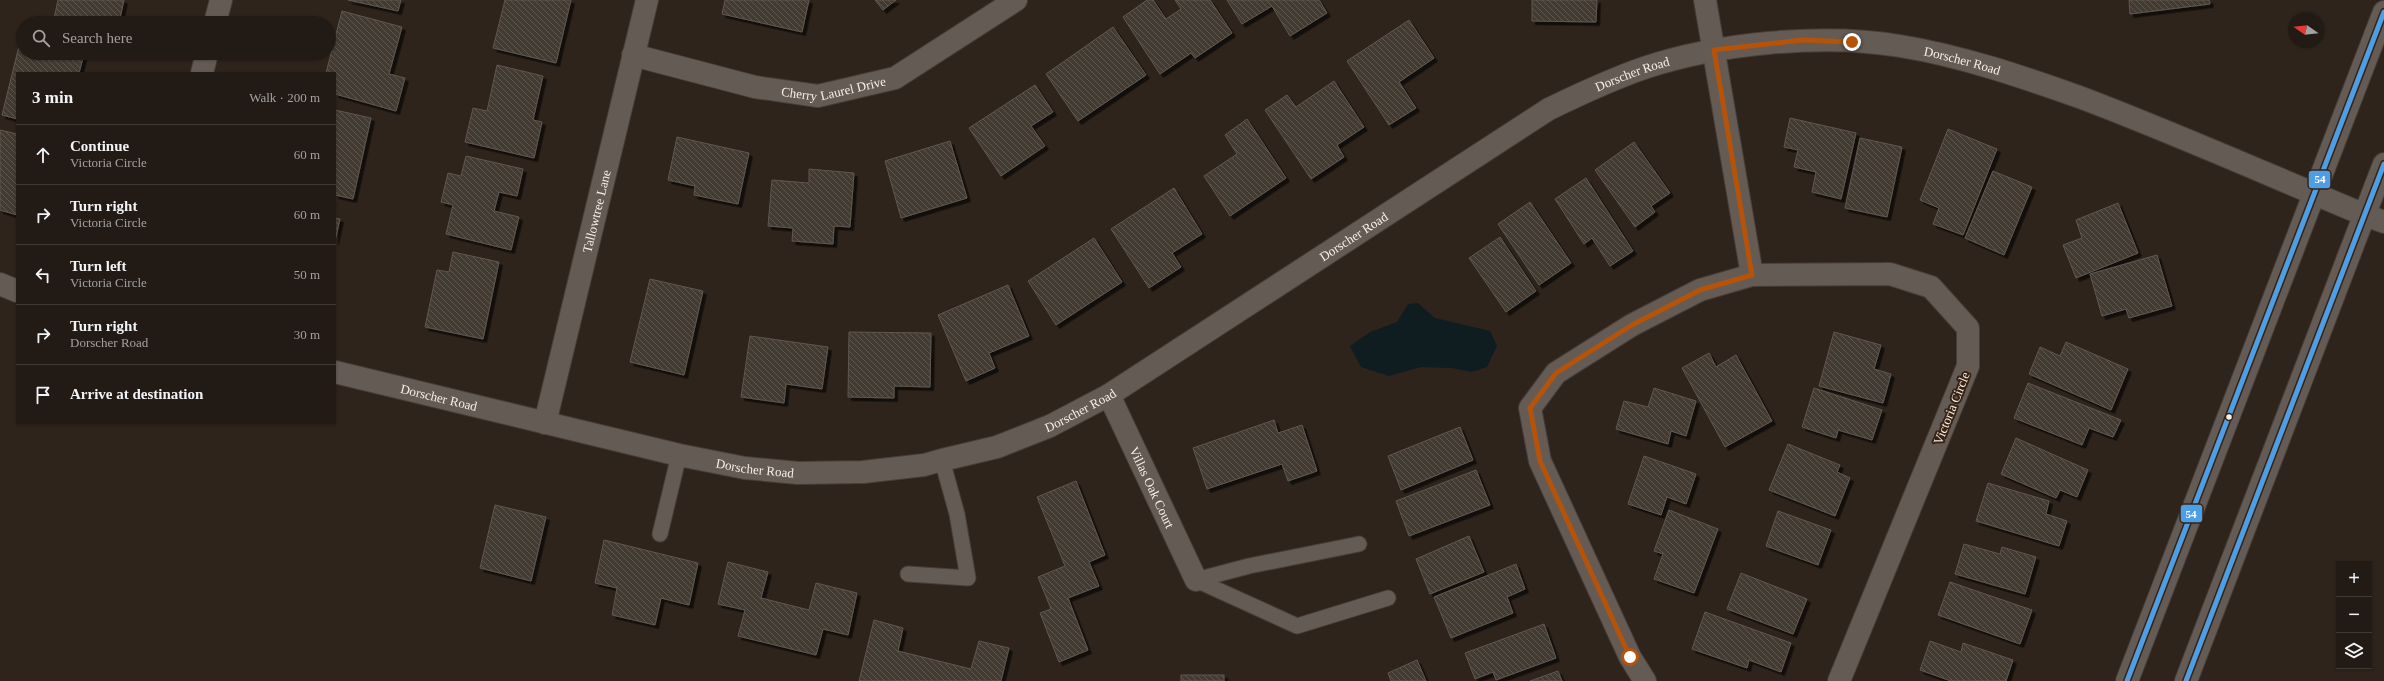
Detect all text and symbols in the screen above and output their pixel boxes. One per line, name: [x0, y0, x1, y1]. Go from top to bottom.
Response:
north arrow: [2288, 12, 2324, 48]
search box: [16, 16, 336, 60]
icon: search: [30, 27, 52, 49]
text: Search here: [62, 30, 132, 46]
route end: [1843, 33, 1861, 51]
street label: Dorscher Road: [1923, 44, 2003, 78]
street label: Dorscher Road: [1593, 54, 1672, 95]
street label: Cherry Laurel Drive: [780, 73, 888, 104]
text: 3 min: [32, 88, 73, 107]
text: Walk · 200 m: [249, 90, 320, 105]
text: Continue: [70, 138, 129, 154]
icon: ahead: [32, 144, 54, 166]
text: 60 m: [294, 147, 320, 162]
text: Victoria Circle: [70, 155, 147, 170]
street label: Tallowtree Lane: [579, 168, 614, 254]
line badge: 54: [2308, 170, 2331, 189]
text: 54: [2315, 173, 2326, 185]
text: Turn right: [70, 198, 137, 214]
icon: right: [32, 204, 54, 226]
text: 60 m: [294, 207, 320, 222]
street label: Dorscher Road: [1317, 209, 1391, 264]
text: Victoria Circle: [70, 215, 147, 230]
text: Turn left: [70, 258, 127, 274]
icon: left: [32, 264, 54, 286]
text: 50 m: [294, 267, 320, 282]
text: Victoria Circle: [70, 275, 147, 290]
text: Turn right: [70, 318, 137, 334]
icon: right: [32, 324, 54, 346]
text: 30 m: [294, 327, 320, 342]
text: Dorscher Road: [70, 335, 148, 350]
street label: Victoria Circle: [1930, 370, 1973, 447]
street label: Dorscher Road: [399, 381, 479, 414]
icon: arrive: [32, 384, 54, 406]
street label: Dorscher Road: [1043, 385, 1119, 435]
text: Arrive at destination: [70, 386, 203, 402]
unlabelled marker: [2224, 412, 2234, 422]
street label: Villas Oak Court: [1126, 444, 1178, 531]
street label: Dorscher Road: [715, 455, 795, 481]
line badge: 54: [2180, 504, 2203, 523]
text: 54: [2186, 508, 2197, 520]
map controls: [2336, 561, 2372, 669]
button: +: [2336, 561, 2372, 597]
button: −: [2336, 597, 2372, 633]
button: layers: [2336, 633, 2372, 669]
route start: [1621, 648, 1639, 666]

